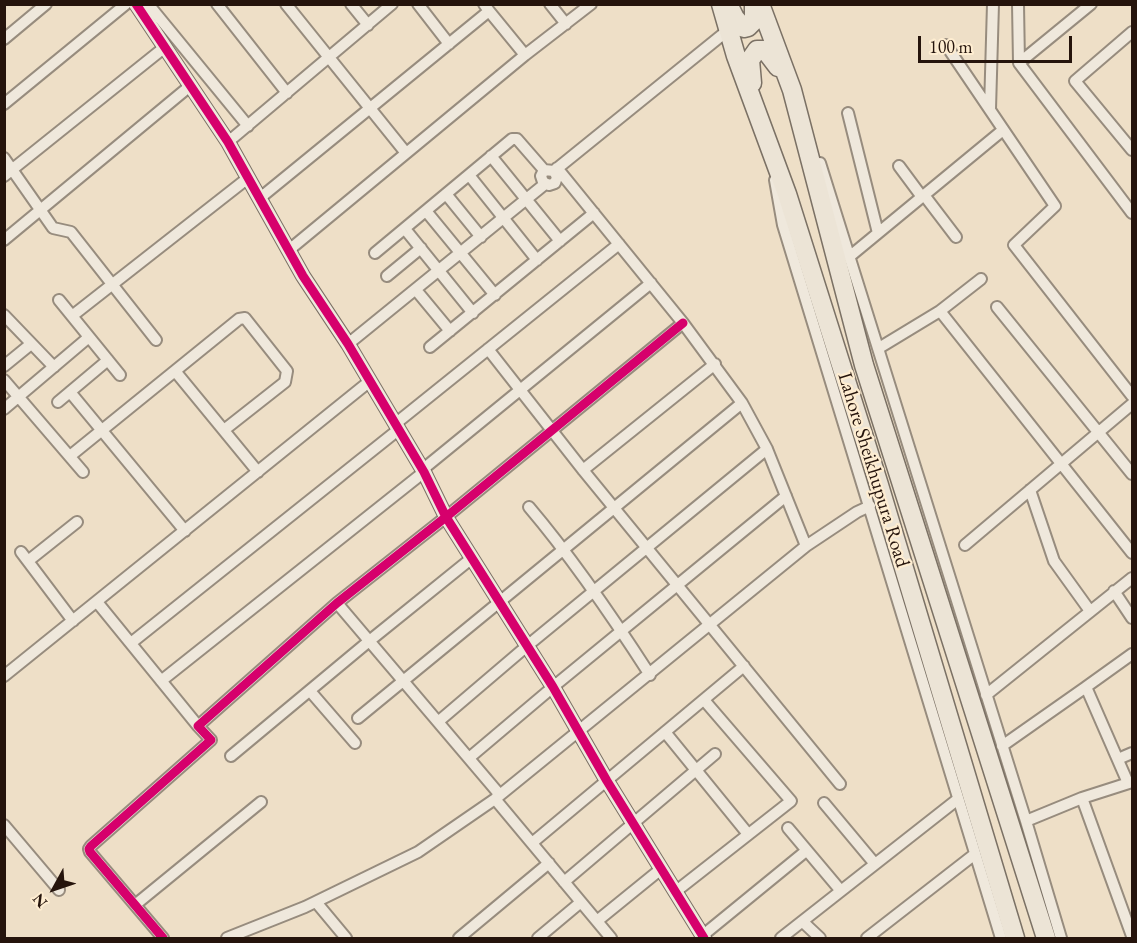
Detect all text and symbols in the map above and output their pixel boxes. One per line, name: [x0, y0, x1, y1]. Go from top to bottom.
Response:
scale bar: [921, 24, 1076, 62]
text: 100 m: [929, 35, 973, 58]
street label: Lahore Sheikhupura Road: [832, 370, 914, 570]
north arrow: [24, 859, 84, 919]
text: N: [28, 889, 52, 913]

